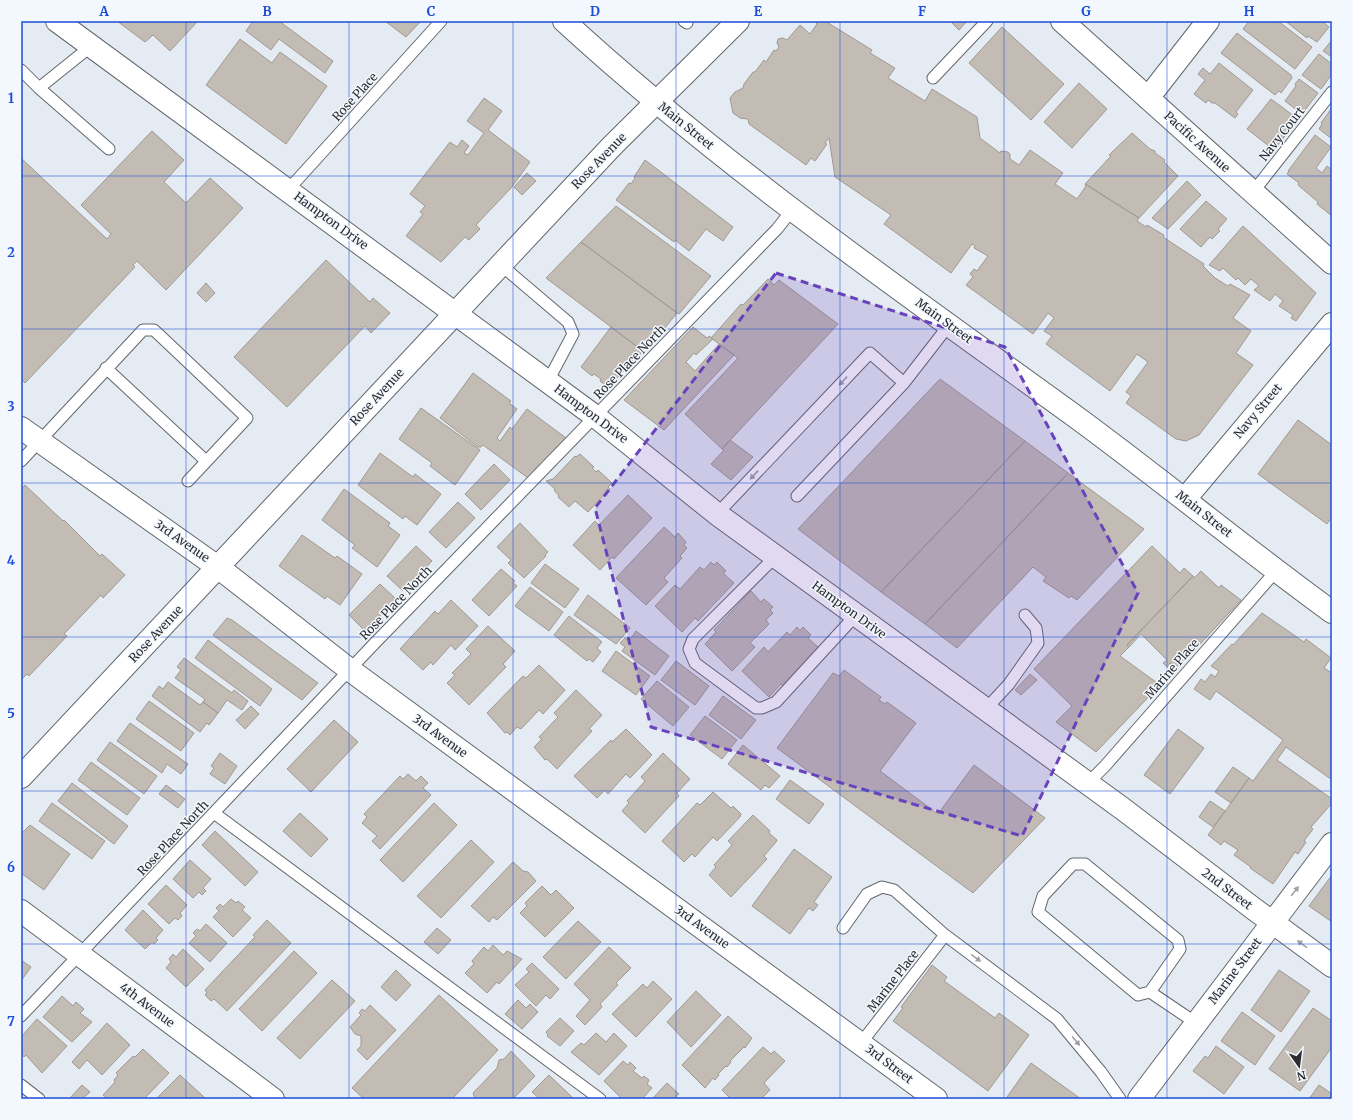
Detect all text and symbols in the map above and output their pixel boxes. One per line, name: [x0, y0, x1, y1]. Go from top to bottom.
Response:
text: A: [98, 3, 109, 20]
text: B: [262, 3, 272, 20]
text: C: [427, 3, 436, 20]
text: D: [590, 3, 600, 20]
text: E: [754, 3, 763, 20]
text: F: [918, 3, 926, 20]
text: G: [1081, 3, 1091, 20]
text: H: [1244, 3, 1255, 20]
street label: Rose Place: [329, 69, 380, 124]
text: 1: [8, 90, 14, 107]
street label: Main Street: [655, 99, 717, 153]
street label: Navy Court: [1256, 103, 1308, 164]
street label: Pacific Avenue: [1161, 108, 1233, 175]
street label: Rose Avenue: [568, 129, 629, 192]
street label: Hampton Drive: [291, 189, 371, 253]
text: 2: [7, 244, 15, 261]
street label: Main Street: [913, 295, 976, 347]
street label: Rose Place North: [590, 321, 669, 402]
street label: Rose Avenue: [346, 365, 407, 428]
one-way arrow: [838, 376, 848, 386]
street label: Navy Street: [1230, 380, 1285, 441]
street label: Hampton Drive: [551, 381, 631, 446]
text: 3: [7, 398, 15, 415]
one-way arrow: [749, 470, 758, 480]
street label: Main Street: [1173, 487, 1236, 540]
street label: 3rd Avenue: [152, 516, 213, 565]
text: 4: [7, 552, 16, 569]
street label: Rose Place North: [356, 562, 435, 643]
street label: Hampton Drive: [809, 578, 889, 642]
street label: Rose Avenue: [125, 602, 186, 665]
street label: Marine Place: [1141, 636, 1202, 702]
text: 5: [7, 705, 15, 722]
street label: 3rd Avenue: [410, 711, 471, 760]
street label: Rose Place North: [134, 797, 211, 878]
text: 6: [7, 859, 15, 876]
street label: 2nd Street: [1199, 865, 1256, 913]
one-way arrow: [1291, 886, 1300, 897]
street label: 3rd Avenue: [672, 902, 733, 951]
street label: Marine Street: [1205, 934, 1265, 1007]
one-way arrow: [1296, 940, 1307, 948]
street label: Marine Place: [864, 947, 922, 1015]
one-way arrow: [971, 954, 982, 962]
street label: 4th Avenue: [117, 979, 178, 1030]
text: 7: [7, 1013, 15, 1030]
one-way arrow: [1071, 1036, 1080, 1046]
street label: 3rd Street: [862, 1041, 916, 1087]
north arrow: [1279, 1046, 1319, 1086]
text: N: [1295, 1068, 1307, 1084]

